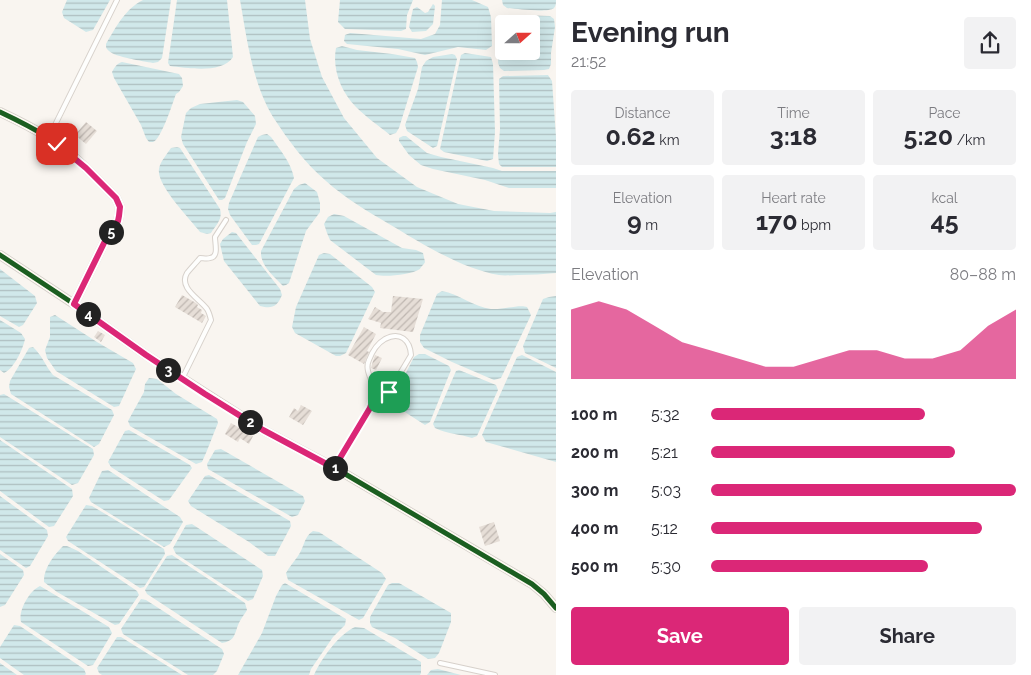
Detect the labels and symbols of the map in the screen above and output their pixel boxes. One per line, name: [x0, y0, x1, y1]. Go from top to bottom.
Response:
north arrow: [495, 15, 540, 60]
pin: [36, 123, 78, 165]
pin: 5: [98, 220, 124, 244]
pin: 4: [76, 302, 100, 326]
pin: 3: [156, 358, 180, 382]
pin: [368, 371, 410, 413]
pin: 2: [238, 410, 262, 434]
pin: 1: [322, 456, 348, 480]

